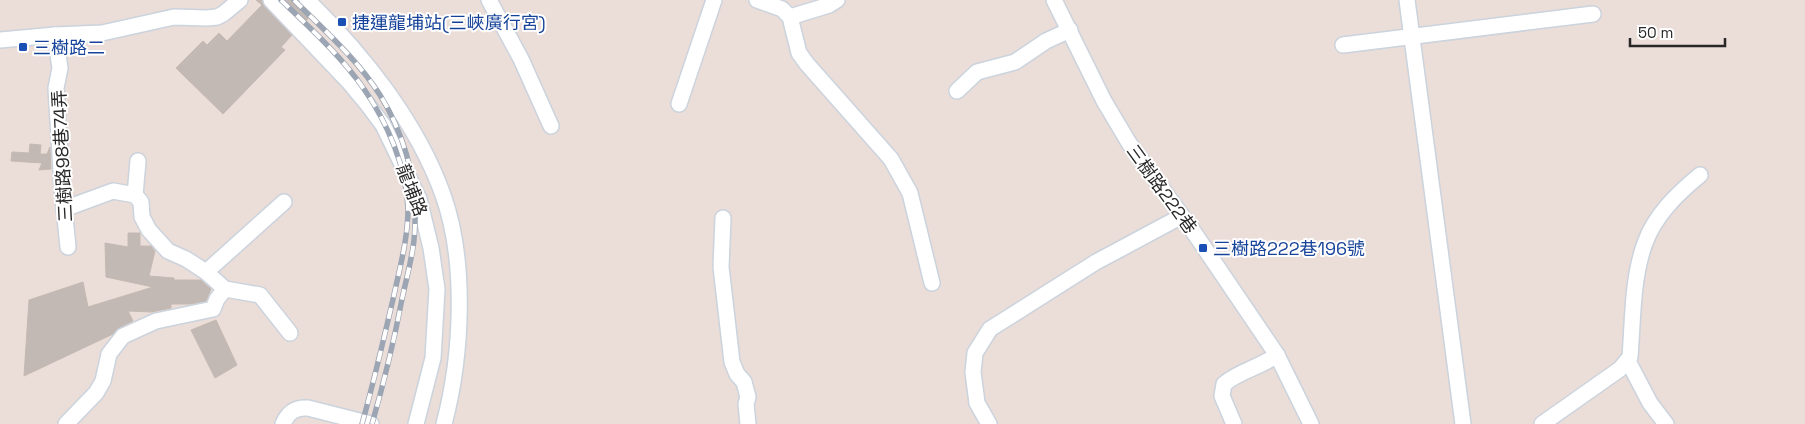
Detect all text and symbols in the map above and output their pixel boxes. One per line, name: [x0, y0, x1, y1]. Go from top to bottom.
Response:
place label: 捷運龍埔站(三峽廣行宮): [352, 11, 546, 34]
scale bar: [1630, 15, 1725, 47]
marker: 捷運龍埔站(三峽廣行宮): [336, 16, 348, 28]
text: 50 m: [1638, 23, 1673, 42]
place label: 三樹路二: [33, 36, 105, 59]
marker: 三樹路二: [17, 41, 29, 53]
street label: 三樹路98巷74弄: [47, 89, 77, 223]
street label: 三樹路222巷: [1122, 140, 1202, 238]
street label: 龍埔路: [392, 161, 432, 219]
place label: 三樹路222巷196號: [1213, 237, 1365, 260]
marker: 三樹路222巷196號: [1197, 242, 1209, 254]

